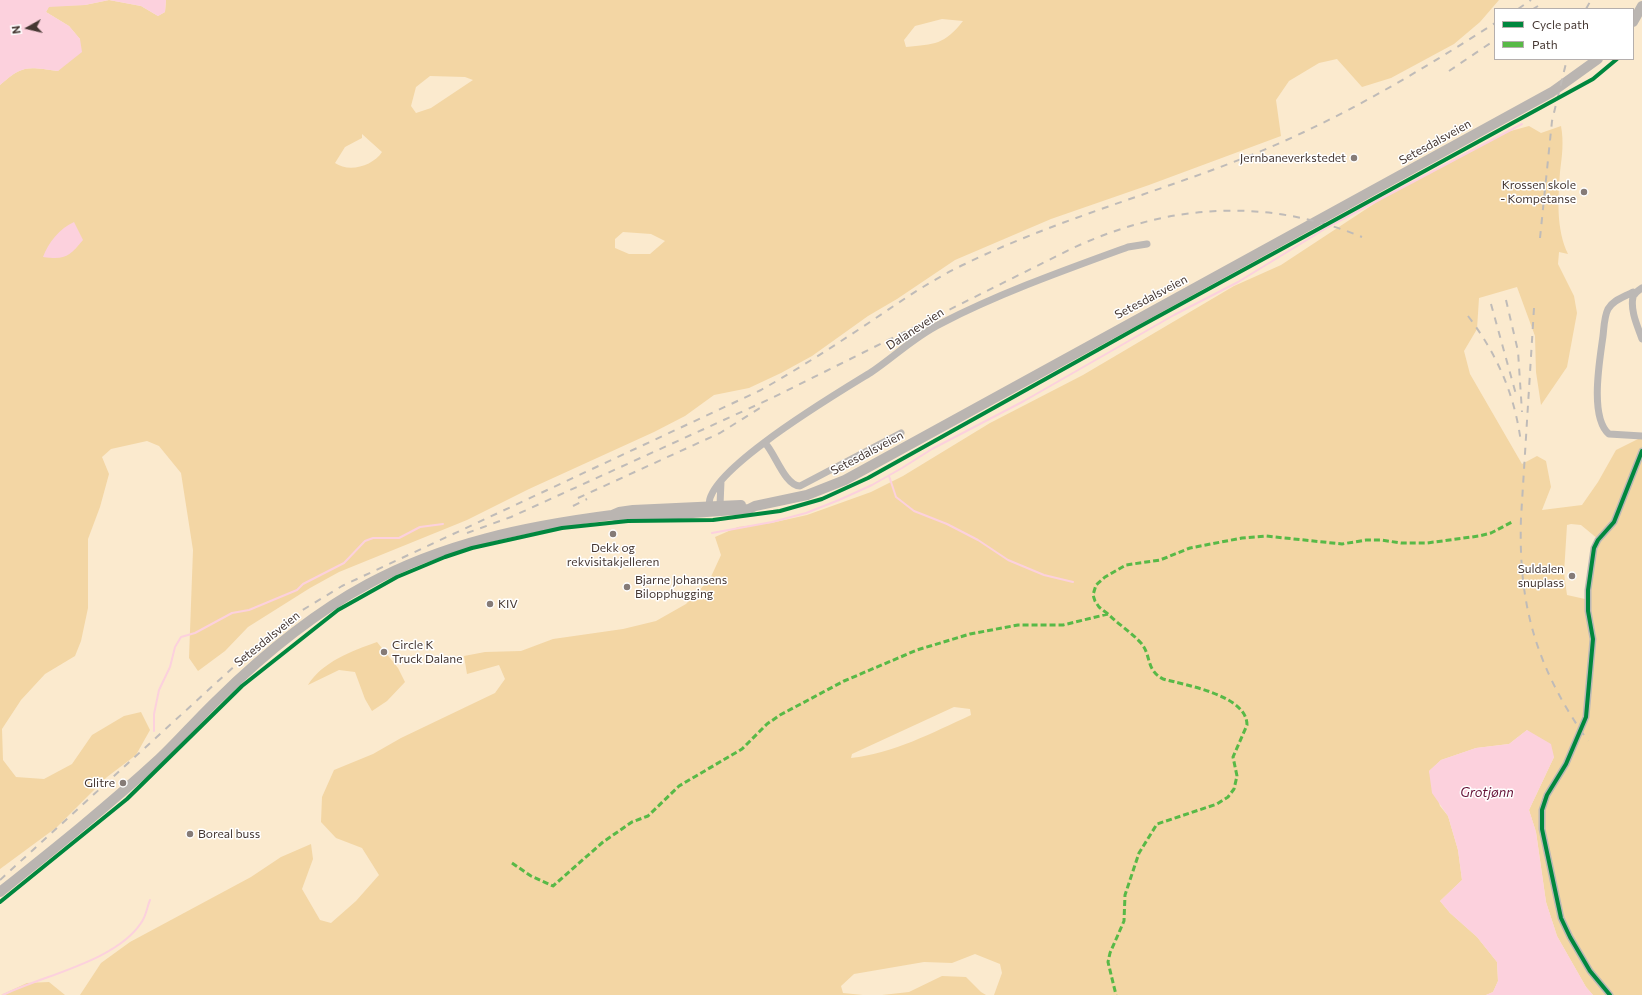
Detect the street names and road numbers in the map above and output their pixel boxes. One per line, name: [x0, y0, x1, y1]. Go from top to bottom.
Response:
street label: Setesdalsveien: [1396, 116, 1474, 168]
street label: Setesdalsveien: [1112, 272, 1190, 322]
street label: Dalaneveien: [883, 305, 947, 353]
street label: Setesdalsveien: [828, 428, 906, 478]
street label: Setesdalsveien: [231, 608, 303, 670]

